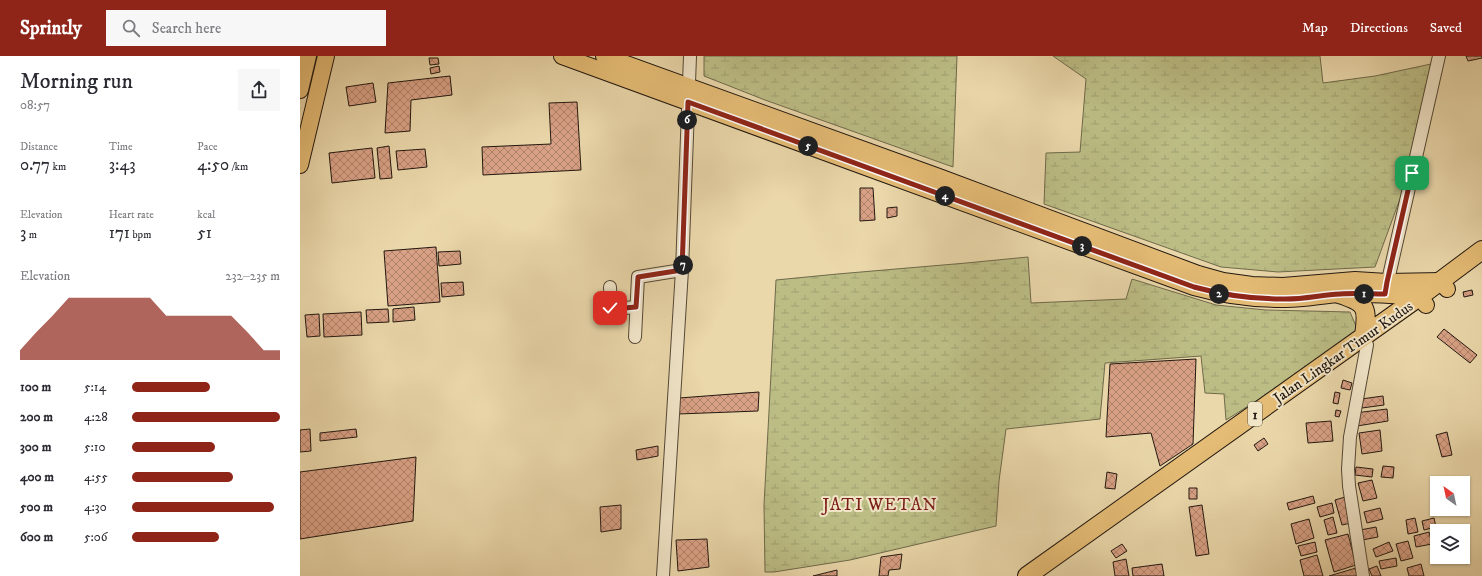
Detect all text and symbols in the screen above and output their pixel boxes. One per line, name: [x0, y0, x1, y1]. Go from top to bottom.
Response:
search box: [106, 10, 386, 46]
text: Sprintly: [20, 17, 82, 40]
icon: search: [120, 17, 142, 39]
text: Search here: [152, 19, 221, 38]
text: Map: [1302, 19, 1328, 37]
text: Directions: [1350, 19, 1408, 37]
text: Saved: [1430, 19, 1462, 37]
text: Morning run: [20, 68, 133, 95]
button: share: [238, 69, 280, 111]
text: 08:57: [20, 97, 50, 113]
pin: 6: [677, 110, 697, 130]
text: 6: [684, 113, 690, 127]
pin: 5: [798, 136, 818, 156]
text: 5: [805, 139, 811, 153]
text: Distance: [20, 140, 58, 154]
text: Time: [109, 140, 133, 154]
text: Pace: [197, 140, 218, 154]
text: 0.77: [20, 154, 50, 176]
text: 3:43: [109, 154, 136, 176]
text: 4:50: [197, 154, 229, 176]
pin: [1395, 156, 1429, 190]
text: km: [50, 160, 66, 174]
text: /km: [229, 160, 248, 174]
icon: arrive: [1401, 162, 1423, 184]
pin: 4: [935, 186, 955, 206]
text: 4: [942, 189, 948, 203]
text: Elevation: [20, 208, 63, 222]
text: Heart rate: [109, 208, 154, 222]
text: kcal: [197, 208, 215, 222]
text: 3: [20, 222, 26, 244]
text: 171: [109, 222, 130, 244]
text: 51: [197, 222, 212, 244]
text: m: [26, 228, 37, 242]
text: bpm: [130, 228, 151, 242]
pin: 3: [1072, 236, 1092, 256]
text: 3: [1080, 239, 1084, 253]
pin: 7: [673, 255, 693, 275]
text: 7: [680, 258, 686, 272]
text: Elevation: [20, 268, 70, 284]
text: 232–235 m: [225, 268, 280, 284]
pin: 2: [1209, 284, 1229, 304]
pin: 1: [1354, 284, 1374, 304]
text: 2: [1216, 287, 1222, 301]
text: 1: [1362, 287, 1366, 301]
pin: [593, 291, 627, 325]
icon: check: [599, 297, 621, 319]
street label: Jalan Lingkar Timur Kudus: [1268, 297, 1417, 409]
text: 100 m: [20, 379, 51, 395]
text: 5:14: [84, 379, 106, 395]
road number: 1: [1248, 402, 1262, 426]
text: 200 m: [20, 409, 53, 425]
text: 4:28: [84, 409, 108, 425]
text: 300 m: [20, 439, 51, 455]
text: 5:10: [84, 439, 106, 455]
text: 400 m: [20, 469, 54, 485]
text: 4:55: [84, 469, 108, 485]
north arrow: [1430, 476, 1470, 516]
map controls: [1430, 476, 1470, 564]
district label: JATI WETAN: [820, 494, 938, 516]
text: 500 m: [20, 499, 53, 515]
text: 4:30: [84, 499, 107, 515]
button: layers: [1430, 524, 1470, 564]
text: 600 m: [20, 529, 53, 545]
text: 5:06: [84, 529, 108, 545]

